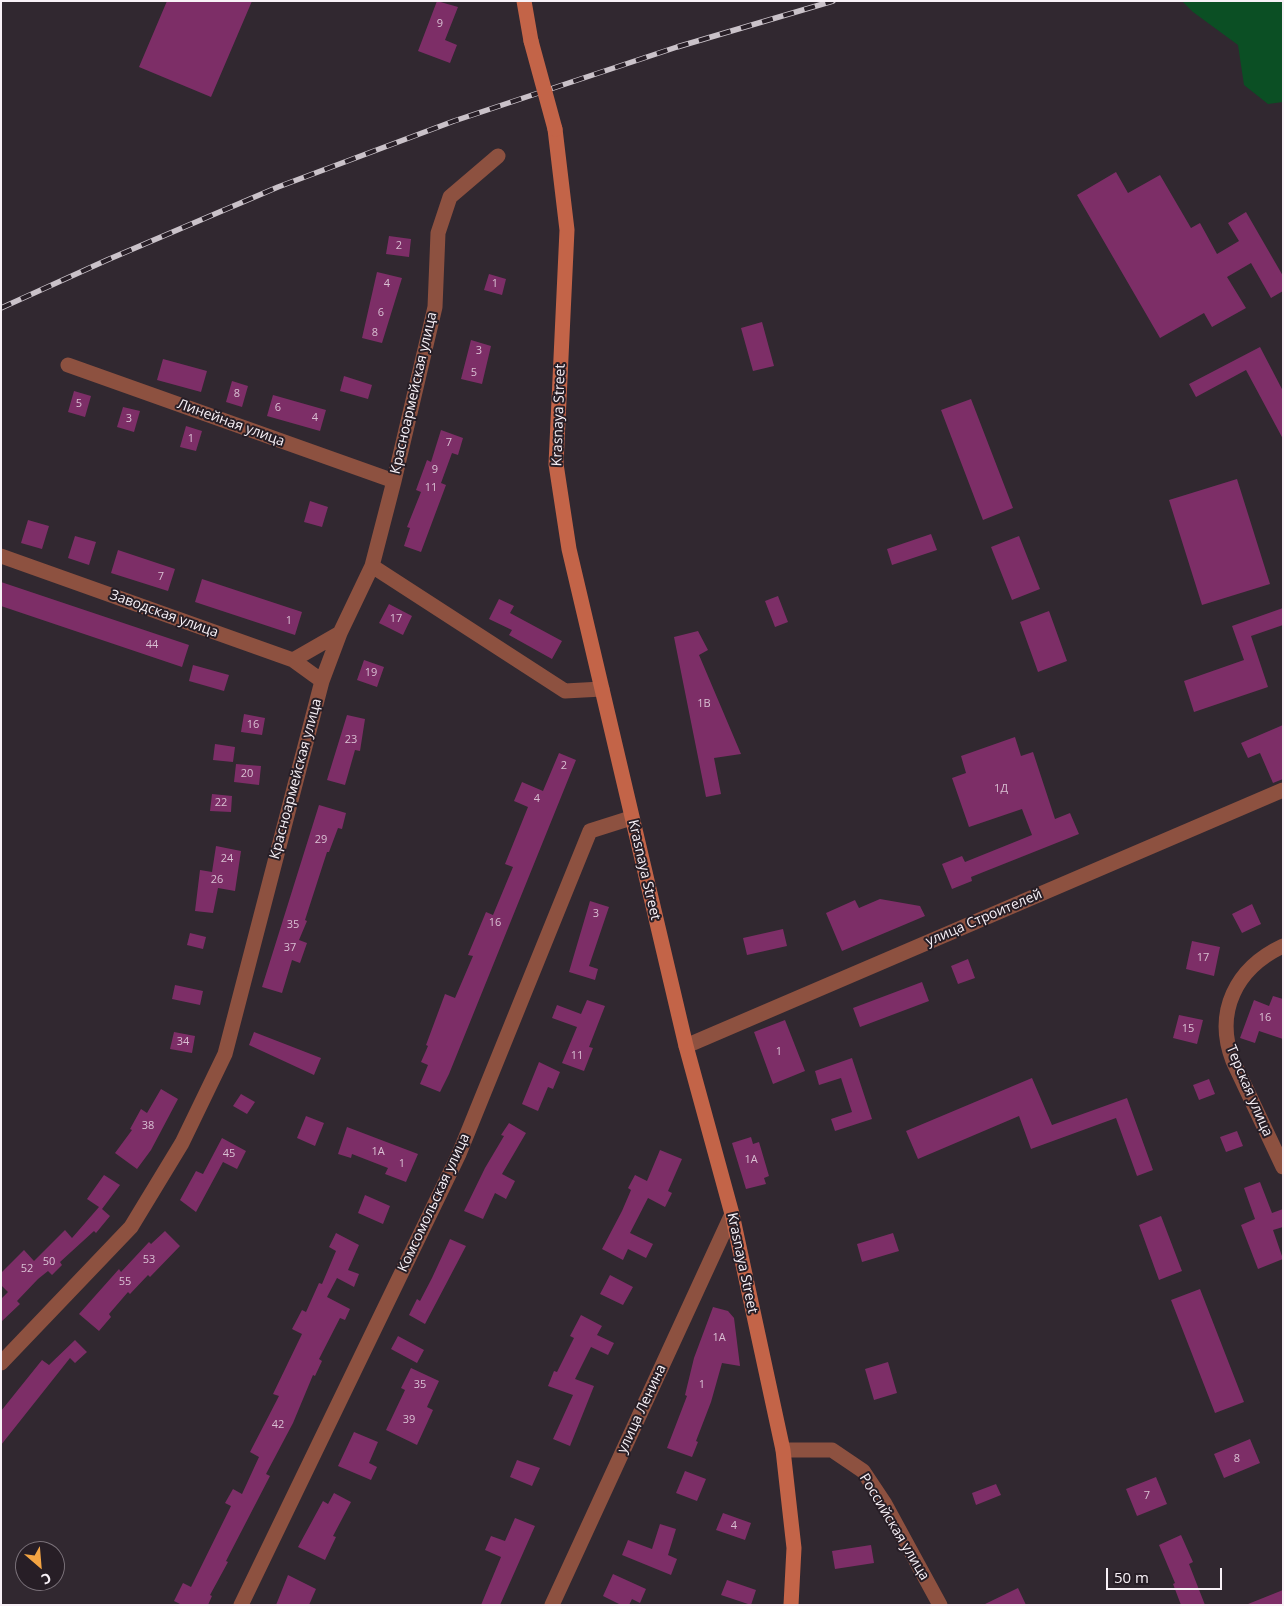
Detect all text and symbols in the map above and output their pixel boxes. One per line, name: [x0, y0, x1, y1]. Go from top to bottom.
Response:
house number: 9: [437, 17, 443, 31]
house number: 2: [396, 239, 402, 253]
house number: 4: [384, 277, 390, 291]
house number: 1: [492, 277, 498, 291]
house number: 6: [378, 306, 384, 320]
street label: Красноармейская улица: [387, 310, 441, 476]
house number: 8: [372, 326, 378, 340]
house number: 3: [476, 344, 482, 358]
street label: Krasnaya Street: [549, 363, 569, 467]
house number: 5: [471, 366, 477, 380]
house number: 8: [234, 387, 240, 401]
street label: Линейная улица: [175, 396, 287, 450]
house number: 5: [76, 397, 82, 411]
house number: 6: [275, 401, 281, 415]
house number: 4: [312, 411, 318, 425]
house number: 3: [126, 412, 132, 426]
house number: 1: [188, 432, 194, 446]
house number: 7: [446, 436, 452, 450]
house number: 9: [432, 463, 438, 477]
house number: 11: [425, 481, 437, 495]
house number: 7: [158, 570, 164, 584]
street label: Заводская улица: [108, 587, 220, 641]
house number: 17: [390, 612, 402, 626]
house number: 1: [286, 614, 292, 628]
house number: 44: [146, 638, 158, 652]
house number: 19: [365, 666, 377, 680]
street label: Красноармейская улица: [266, 697, 326, 861]
house number: 1В: [697, 697, 711, 711]
house number: 16: [247, 718, 259, 732]
house number: 23: [345, 733, 357, 747]
house number: 2: [561, 759, 567, 773]
house number: 20: [241, 767, 253, 781]
house number: 1Д: [994, 782, 1008, 796]
house number: 4: [534, 792, 540, 806]
house number: 22: [215, 796, 227, 810]
street label: Krasnaya Street: [624, 818, 664, 922]
house number: 29: [315, 833, 327, 847]
house number: 24: [221, 852, 233, 866]
house number: 26: [211, 873, 223, 887]
street label: улица Строителей: [923, 886, 1045, 950]
house number: 3: [593, 907, 599, 921]
house number: 16: [489, 916, 501, 930]
house number: 35: [287, 918, 299, 932]
house number: 37: [284, 941, 296, 955]
house number: 17: [1197, 951, 1209, 965]
house number: 16: [1259, 1011, 1271, 1025]
house number: 15: [1182, 1022, 1194, 1036]
house number: 34: [177, 1035, 189, 1049]
street label: Терская улица: [1222, 1043, 1276, 1139]
house number: 1: [776, 1045, 782, 1059]
house number: 11: [571, 1049, 583, 1063]
house number: 38: [142, 1119, 154, 1133]
street label: Комсомольская улица: [395, 1131, 473, 1275]
house number: 1A: [371, 1145, 385, 1159]
house number: 45: [223, 1147, 235, 1161]
house number: 1A: [744, 1153, 758, 1167]
house number: 1: [399, 1157, 405, 1171]
street label: Krasnaya Street: [723, 1211, 761, 1315]
house number: 53: [143, 1253, 155, 1267]
house number: 50: [43, 1255, 55, 1269]
house number: 52: [21, 1262, 33, 1276]
house number: 55: [119, 1275, 131, 1289]
house number: 1A: [712, 1331, 726, 1345]
street label: улица Ленина: [614, 1362, 670, 1456]
house number: 35: [414, 1378, 426, 1392]
house number: 1: [699, 1378, 705, 1392]
house number: 39: [403, 1413, 415, 1427]
house number: 42: [272, 1418, 284, 1432]
house number: 8: [1234, 1452, 1240, 1466]
street label: Российская улица: [855, 1471, 933, 1583]
house number: 7: [1144, 1489, 1150, 1503]
house number: 4: [731, 1519, 737, 1533]
north arrow: [15, 1541, 65, 1591]
scale bar: [1109, 1558, 1225, 1590]
text: 50 m: [1114, 1567, 1149, 1587]
text: С: [38, 1568, 55, 1589]

